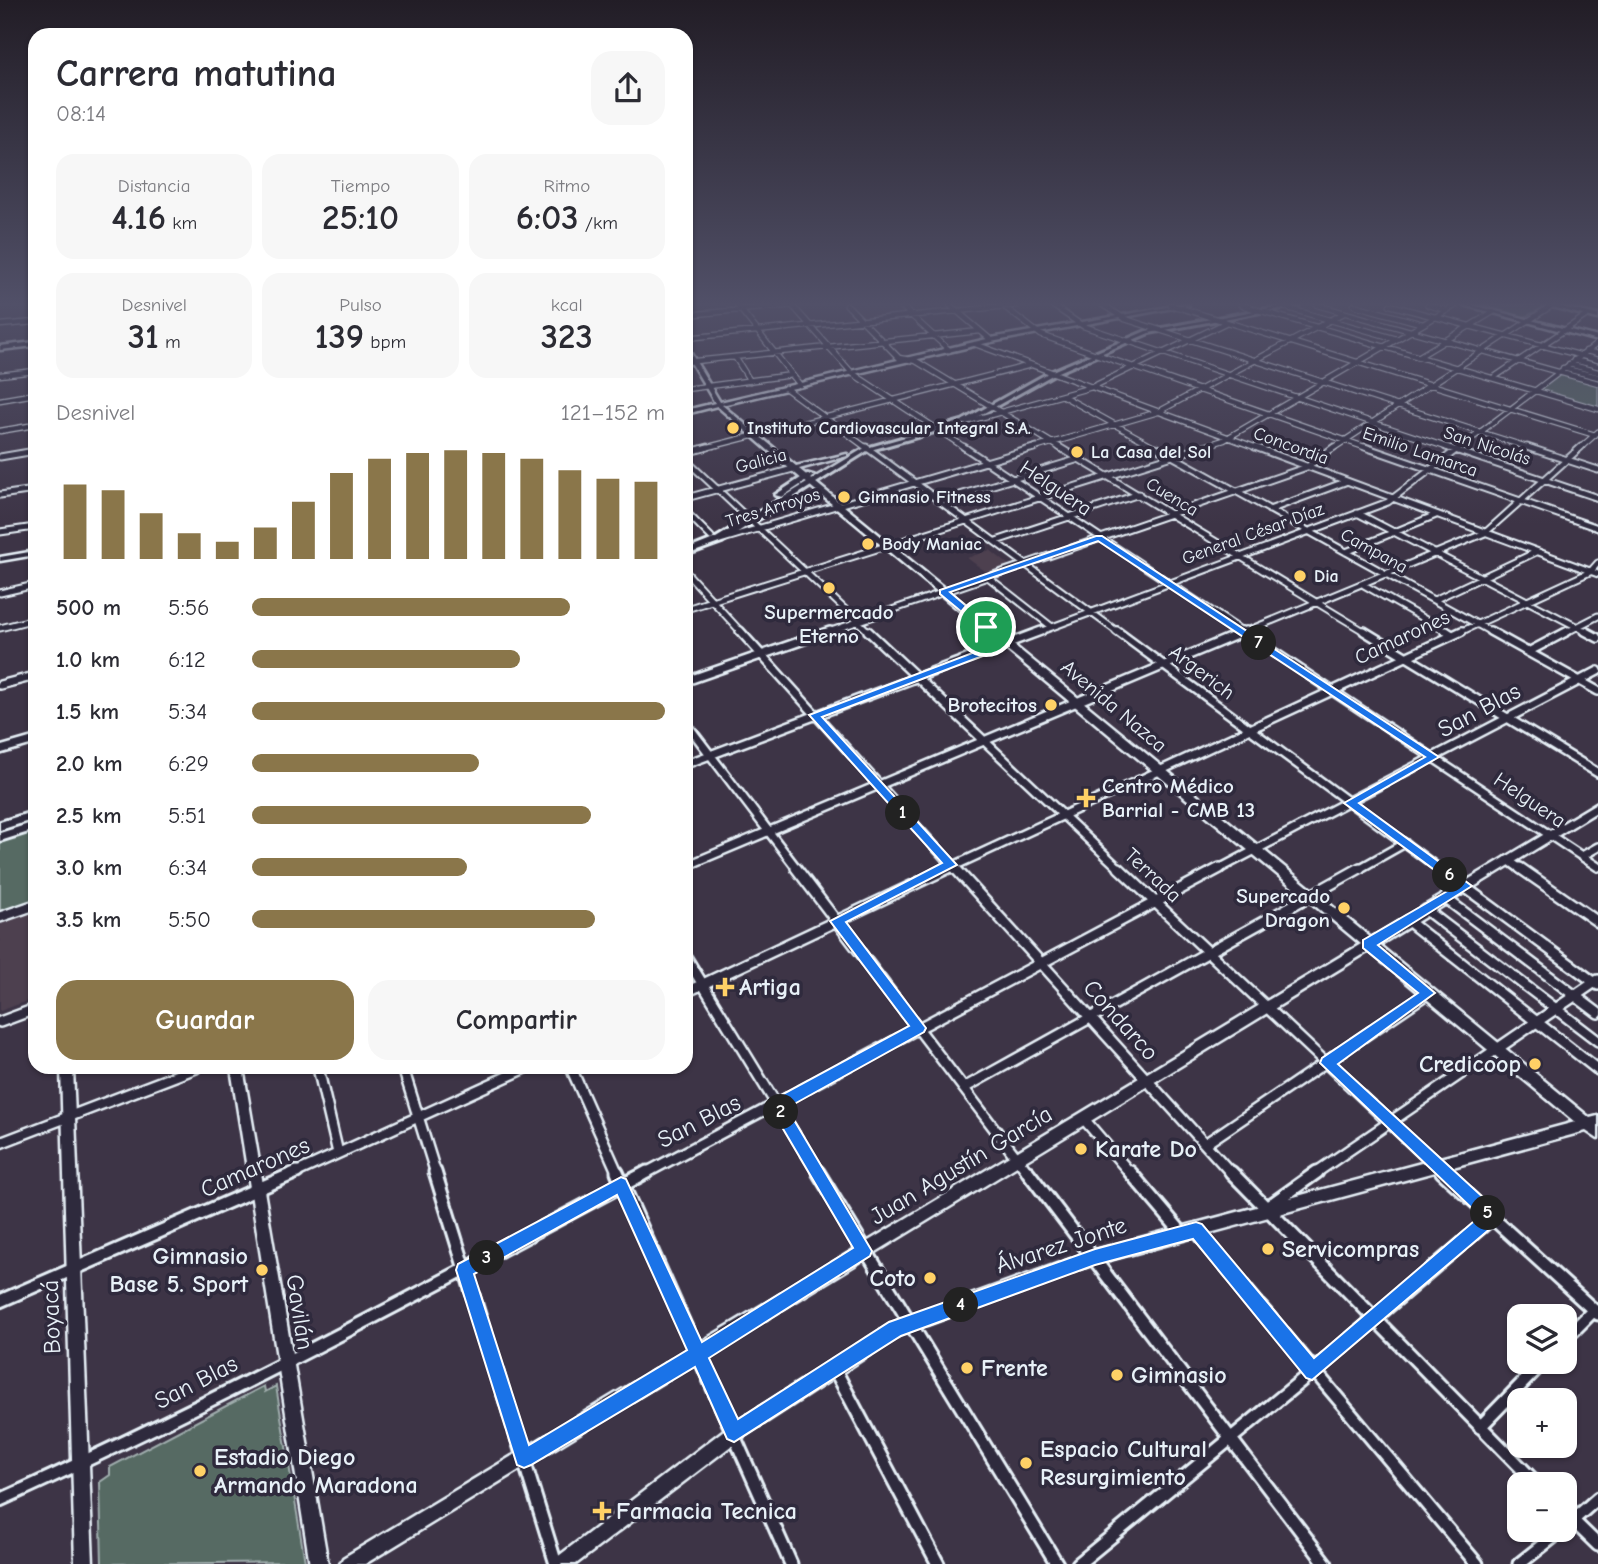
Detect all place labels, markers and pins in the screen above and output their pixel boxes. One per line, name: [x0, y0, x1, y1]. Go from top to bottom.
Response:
place label: Instituto Cardiovascular Integral S.A.: [747, 418, 1031, 439]
marker: Instituto Cardiovascular Integral S.A.: [725, 420, 741, 436]
place label: La Casa del Sol: [1091, 442, 1211, 463]
marker: La Casa del Sol: [1069, 444, 1085, 460]
place label: Gimnasio Fitness: [858, 487, 991, 508]
marker: Gimnasio Fitness: [836, 489, 852, 505]
place label: Body Maniac: [882, 534, 982, 555]
marker: Body Maniac: [860, 536, 876, 552]
place label: Dia: [1314, 566, 1339, 587]
marker: Dia: [1292, 568, 1308, 584]
marker: Supermercado Eterno: [821, 580, 837, 596]
pin: [956, 597, 1016, 657]
place label: Supermercado Eterno: [764, 600, 894, 648]
pin: 7: [1242, 626, 1276, 660]
place label: Brotecitos: [947, 693, 1037, 717]
marker: Brotecitos: [1043, 697, 1059, 713]
place label: Centro Médico Barrial - CMB 13: [1102, 774, 1255, 822]
marker: Centro Médico Barrial - CMB 13: [1076, 788, 1096, 808]
pin: 1: [886, 796, 920, 830]
pin: 6: [1432, 858, 1468, 892]
place label: Supercado Dragon: [1236, 884, 1330, 932]
marker: Supercado Dragon: [1336, 900, 1352, 916]
place label: Artiga: [739, 973, 801, 1001]
marker: Artiga: [717, 979, 733, 995]
place label: Credicoop: [1419, 1050, 1521, 1078]
marker: Credicoop: [1527, 1056, 1543, 1072]
pin: 2: [764, 1094, 798, 1130]
place label: Karate Do: [1095, 1135, 1197, 1163]
marker: Karate Do: [1073, 1141, 1089, 1157]
pin: 5: [1470, 1196, 1506, 1230]
place label: Servicompras: [1282, 1235, 1419, 1263]
pin: 3: [470, 1240, 504, 1276]
marker: Servicompras: [1260, 1241, 1276, 1257]
place label: Gimnasio Base 5. Sport: [109, 1242, 249, 1298]
marker: Gimnasio Base 5. Sport: [254, 1262, 270, 1278]
place label: Coto: [870, 1264, 916, 1292]
marker: Coto: [922, 1270, 938, 1286]
pin: 4: [944, 1288, 978, 1322]
place label: Frente: [981, 1354, 1048, 1382]
marker: Frente: [959, 1360, 975, 1376]
place label: Gimnasio: [1131, 1361, 1227, 1389]
marker: Gimnasio: [1109, 1367, 1125, 1383]
place label: Espacio Cultural Resurgimiento: [1040, 1435, 1207, 1491]
place label: Estadio Diego Armando Maradona: [214, 1443, 418, 1499]
marker: Espacio Cultural Resurgimiento: [1018, 1455, 1034, 1471]
marker: Estadio Diego Armando Maradona: [192, 1463, 208, 1479]
place label: Farmacia Tecnica: [616, 1497, 797, 1525]
marker: Farmacia Tecnica: [594, 1503, 610, 1519]

